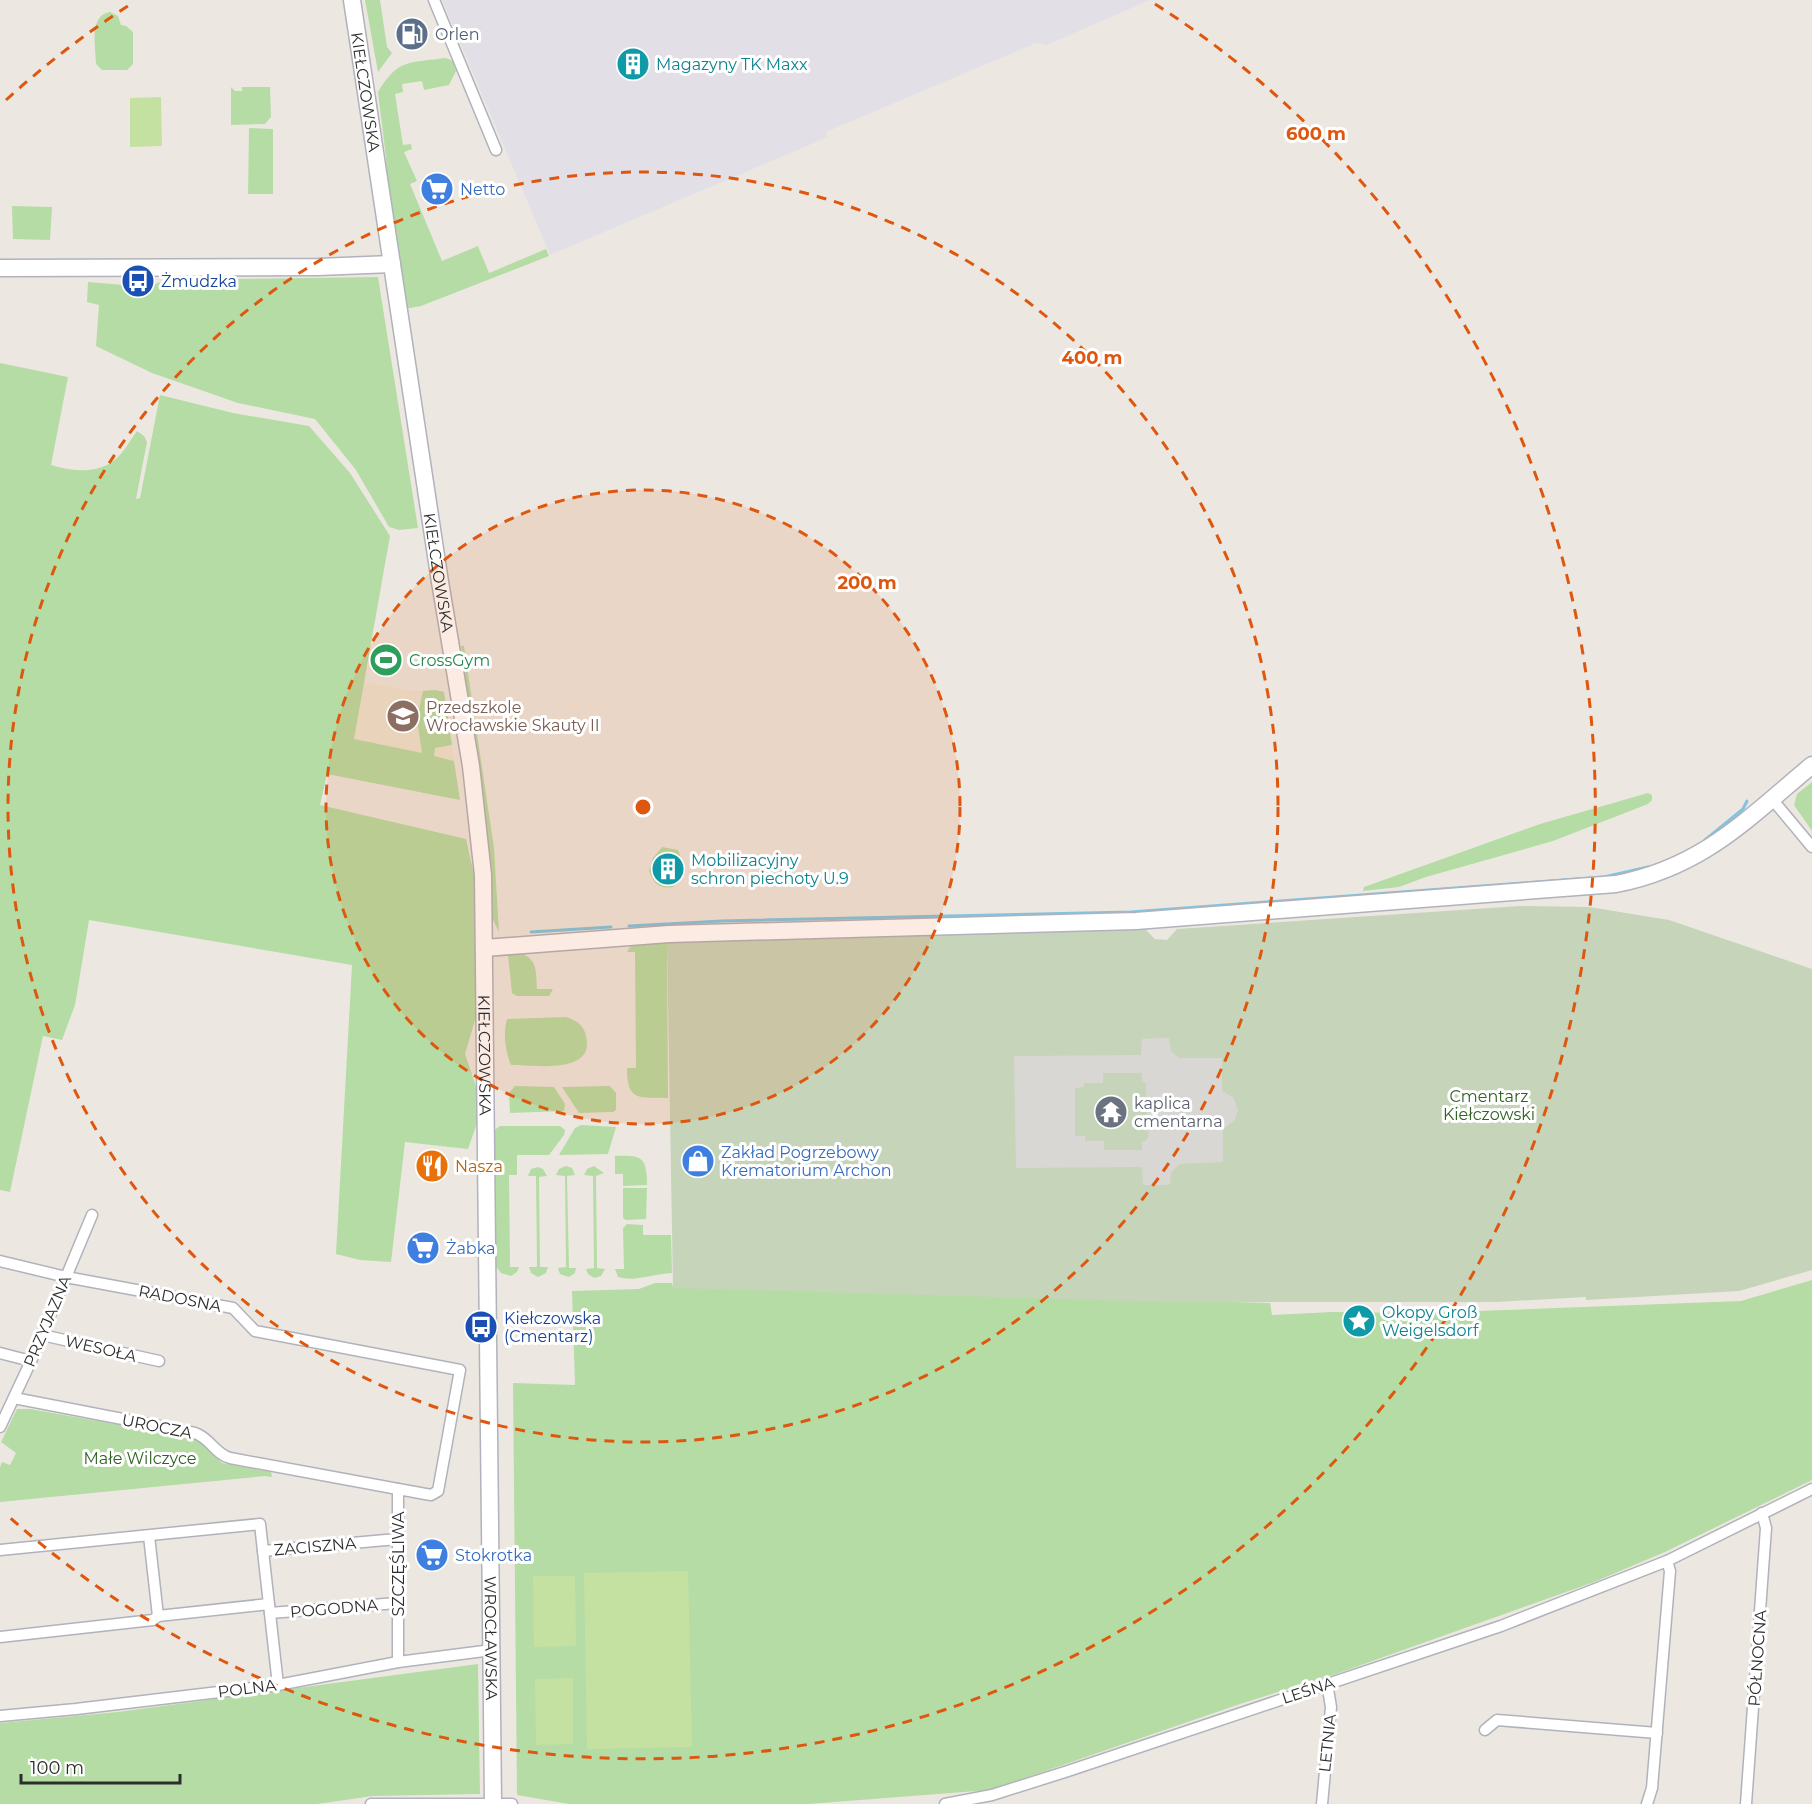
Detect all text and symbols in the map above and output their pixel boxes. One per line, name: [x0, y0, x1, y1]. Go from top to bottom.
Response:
fuel station icon: Orlen: [394, 16, 430, 52]
place label: Orlen: [435, 25, 480, 44]
street label: KIEŁCZOWSKA: [347, 31, 384, 154]
building icon: Magazyny TK Maxx: [615, 46, 651, 82]
place label: Magazyny TK Maxx: [656, 55, 808, 74]
text: 600 m: [1286, 123, 1346, 145]
supermarket icon: Netto: [419, 171, 455, 207]
place label: Netto: [460, 180, 505, 199]
bus stop icon: Żmudzka: [120, 263, 156, 299]
place label: Żmudzka: [161, 272, 237, 291]
text: 400 m: [1062, 347, 1122, 369]
street label: KIEŁCZOWSKA: [420, 511, 457, 634]
text: 200 m: [837, 572, 897, 594]
sports icon: CrossGym: [368, 642, 404, 678]
place label: CrossGym: [409, 651, 490, 670]
school or university icon: Przedszkole Wrocławskie Skauty II: [385, 698, 421, 734]
place label: Przedszkole Wrocławskie Skauty II: [426, 698, 600, 735]
centre of rings: [633, 797, 653, 817]
building icon: Mobilizacyjny schron piechoty U.9: [650, 851, 686, 887]
place label: Mobilizacyjny schron piechoty U.9: [691, 851, 849, 888]
street label: KIEŁCZOWSKA: [474, 995, 495, 1116]
park label: Cmentarz Kiełczowski: [1443, 1087, 1535, 1124]
temple icon: kaplica cmentarna: [1093, 1094, 1129, 1130]
place label: kaplica cmentarna: [1134, 1094, 1223, 1131]
shop icon: Zakład Pogrzebowy Krematorium Archon: [680, 1143, 716, 1179]
place label: Zakład Pogrzebowy Krematorium Archon: [721, 1143, 891, 1180]
restaurant icon: Nasza: [414, 1148, 450, 1184]
place label: Nasza: [455, 1157, 503, 1176]
supermarket icon: Żabka: [405, 1230, 441, 1266]
place label: Żabka: [446, 1239, 496, 1258]
street label: PRZYJAZNA: [20, 1272, 75, 1370]
street label: RADOSNA: [137, 1281, 223, 1316]
place icon: Okopy Groß Weigelsdorf: [1341, 1303, 1377, 1339]
place label: Okopy Groß Weigelsdorf: [1382, 1303, 1479, 1340]
bus stop icon: Kiełczowska (Cmentarz): [463, 1309, 499, 1345]
place label: Kiełczowska (Cmentarz): [504, 1309, 601, 1346]
street label: WESOŁA: [63, 1331, 139, 1366]
street label: UROCZA: [120, 1410, 194, 1443]
park label: Małe Wilczyce: [84, 1449, 196, 1468]
street label: SZCZĘŚLIWA: [389, 1511, 408, 1617]
street label: ZACISZNA: [273, 1533, 358, 1560]
supermarket icon: Stokrotka: [414, 1537, 450, 1573]
place label: Stokrotka: [455, 1546, 532, 1565]
street label: WROCŁAWSKA: [481, 1576, 501, 1701]
street label: POGODNA: [289, 1595, 379, 1622]
street label: PÓŁNOCNA: [1745, 1609, 1770, 1707]
street label: LEŚNA: [1279, 1673, 1337, 1708]
street label: POLNA: [217, 1675, 278, 1702]
street label: LETNIA: [1315, 1712, 1340, 1773]
scale bar: [21, 1747, 180, 1785]
text: 100 m: [30, 1757, 84, 1779]

